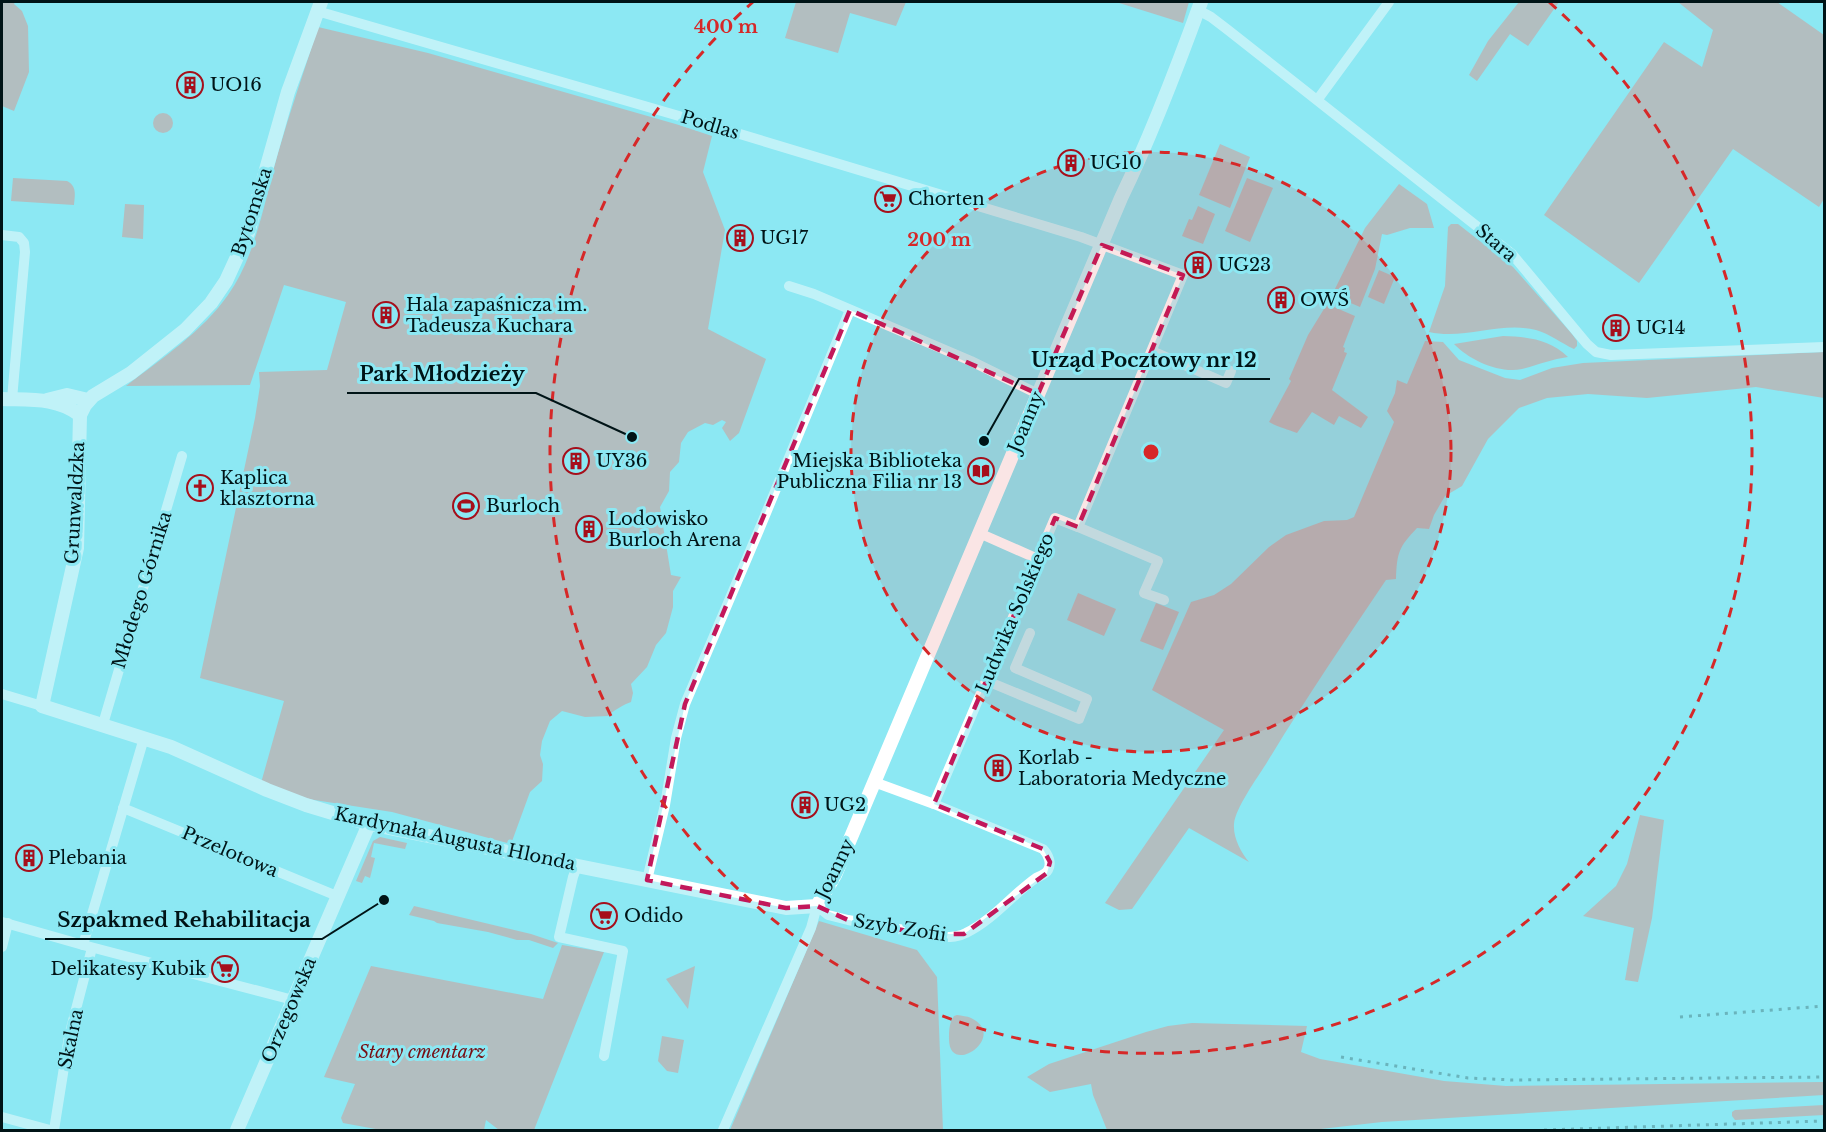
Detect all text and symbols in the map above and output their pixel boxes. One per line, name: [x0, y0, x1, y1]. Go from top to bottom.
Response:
text: 400 m: [694, 16, 758, 38]
building icon: UO16: [175, 70, 205, 100]
place label: UO16: [210, 74, 262, 96]
street label: Podlas: [678, 106, 742, 144]
building icon: UG10: [1056, 148, 1086, 178]
place label: UG10: [1090, 152, 1142, 174]
street label: Bytomska: [227, 165, 277, 259]
supermarket icon: Chorten: [873, 184, 903, 214]
place label: Chorten: [908, 188, 985, 210]
street label: Stara: [1471, 219, 1521, 267]
building icon: UG17: [725, 223, 755, 253]
place label: UG17: [760, 227, 809, 249]
text: 200 m: [907, 229, 971, 251]
building icon: UG23: [1183, 250, 1213, 280]
place label: UG23: [1218, 254, 1271, 276]
building icon: OWŚ: [1266, 285, 1296, 315]
place label: OWŚ: [1300, 288, 1349, 311]
place label: Hala zapaśnicza im. Tadeusza Kuchara: [406, 294, 587, 337]
building icon: Hala zapaśnicza im. Tadeusza Kuchara: [371, 300, 401, 330]
building icon: UG14: [1601, 313, 1631, 343]
place label: UG14: [1636, 317, 1686, 339]
callout: Urząd Pocztowy nr 12: [1019, 341, 1270, 379]
text: Urząd Pocztowy nr 12: [1031, 348, 1257, 372]
callout: Park Młodzieży: [347, 355, 536, 393]
text: Park Młodzieży: [359, 362, 526, 386]
street label: Joanny: [1003, 388, 1049, 458]
street label: Grunwaldzka: [61, 441, 89, 565]
centre of rings: [1141, 442, 1161, 462]
building icon: UY36: [561, 446, 591, 476]
place label: UY36: [596, 450, 647, 472]
place label: Miejska Biblioteka Publiczna Filia nr 13: [777, 450, 962, 493]
library icon: Miejska Biblioteka Publiczna Filia nr 13: [966, 456, 996, 486]
place label: Kaplica klasztorna: [220, 467, 315, 510]
church icon: Kaplica klasztorna: [185, 473, 215, 503]
sports icon: Burloch: [451, 491, 481, 521]
place label: Burloch: [486, 495, 560, 517]
place label: Lodowisko Burloch Arena: [608, 508, 741, 551]
street label: Młodego Górnika: [108, 509, 176, 671]
building icon: Lodowisko Burloch Arena: [574, 514, 604, 544]
street label: Ludwika Solskiego: [971, 529, 1059, 697]
place label: Korlab - Laboratoria Medyczne: [1018, 747, 1226, 790]
building icon: Korlab - Laboratoria Medyczne: [983, 753, 1013, 783]
building icon: UG2: [790, 790, 820, 820]
place label: UG2: [824, 794, 866, 816]
street label: Kardynała Augusta Hlonda: [333, 803, 577, 875]
street label: Przelotowa: [179, 822, 281, 882]
street label: Joanny: [810, 835, 859, 905]
building icon: Plebania: [14, 843, 44, 873]
place label: Plebania: [48, 847, 127, 869]
callout: Szpakmed Rehabilitacja: [45, 901, 322, 939]
supermarket icon: Odido: [589, 901, 619, 931]
place label: Odido: [624, 905, 683, 927]
text: Szpakmed Rehabilitacja: [57, 908, 311, 932]
street label: Szyb Zofii: [852, 910, 948, 946]
supermarket icon: Delikatesy Kubik: [210, 954, 240, 984]
street label: Orzegowska: [257, 954, 321, 1066]
place label: Delikatesy Kubik: [51, 958, 206, 980]
street label: Skalna: [54, 1007, 88, 1071]
park label: Stary cmentarz: [358, 1041, 486, 1063]

